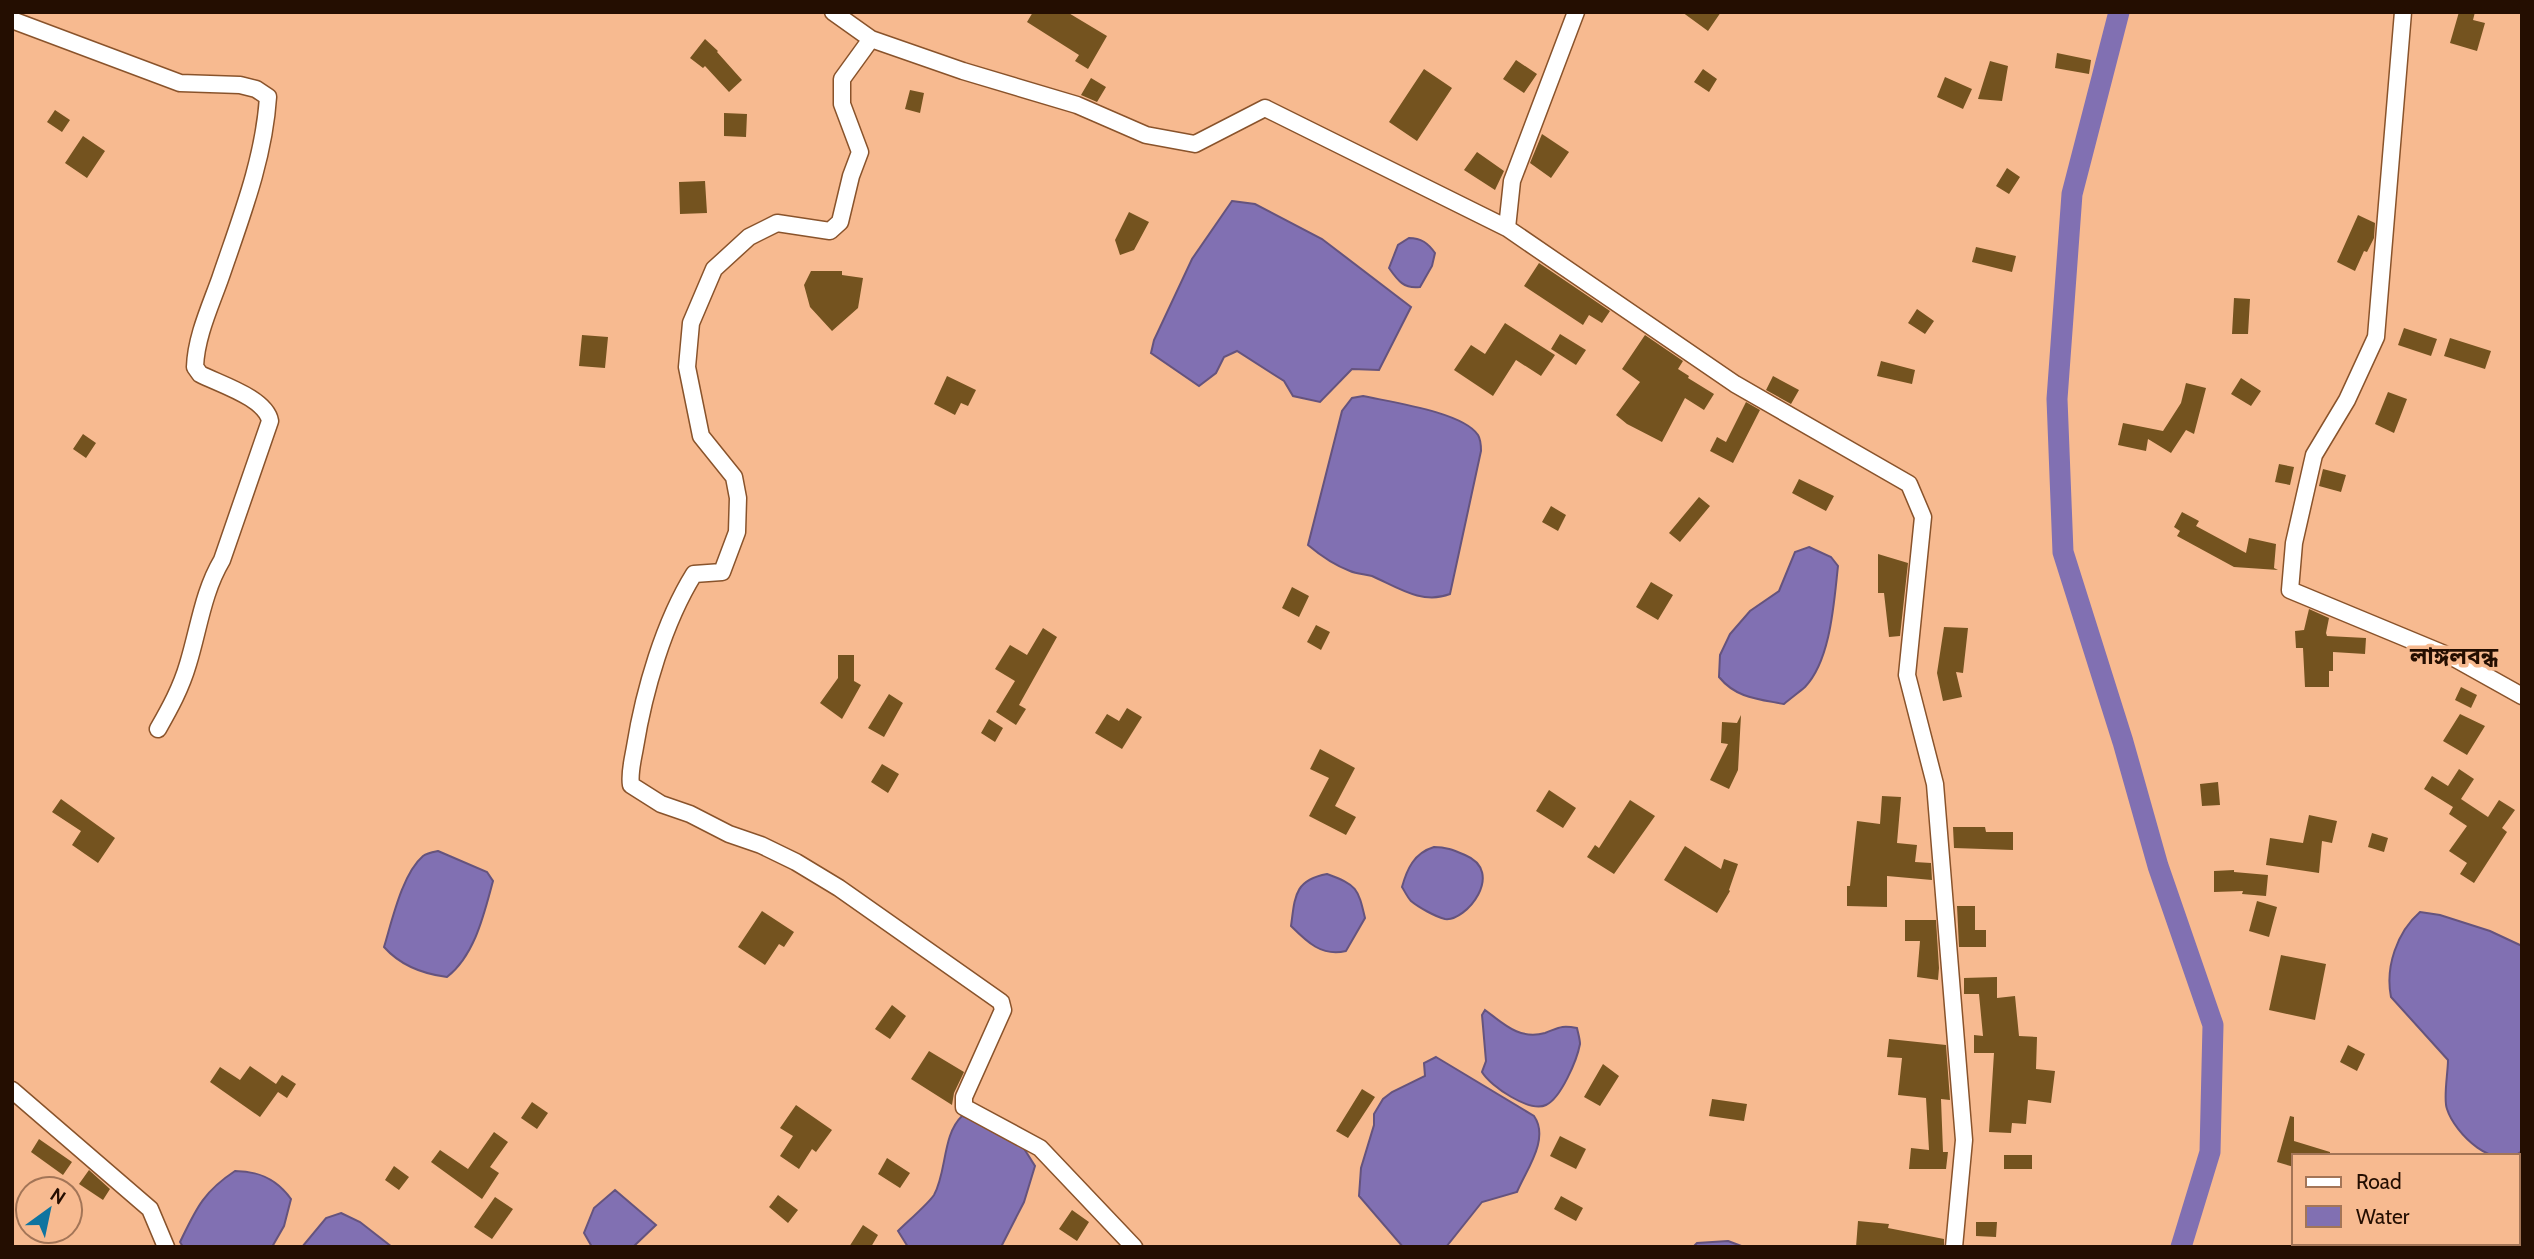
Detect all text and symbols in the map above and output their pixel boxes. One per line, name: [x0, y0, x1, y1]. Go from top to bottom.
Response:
district label: লাঙ্গলবন্ধ: [2409, 642, 2499, 670]
legend: [2292, 1154, 2520, 1245]
text: Road: [2356, 1169, 2402, 1194]
north arrow: [14, 1175, 84, 1245]
text: N: [46, 1183, 70, 1209]
text: Water: [2356, 1204, 2410, 1229]

